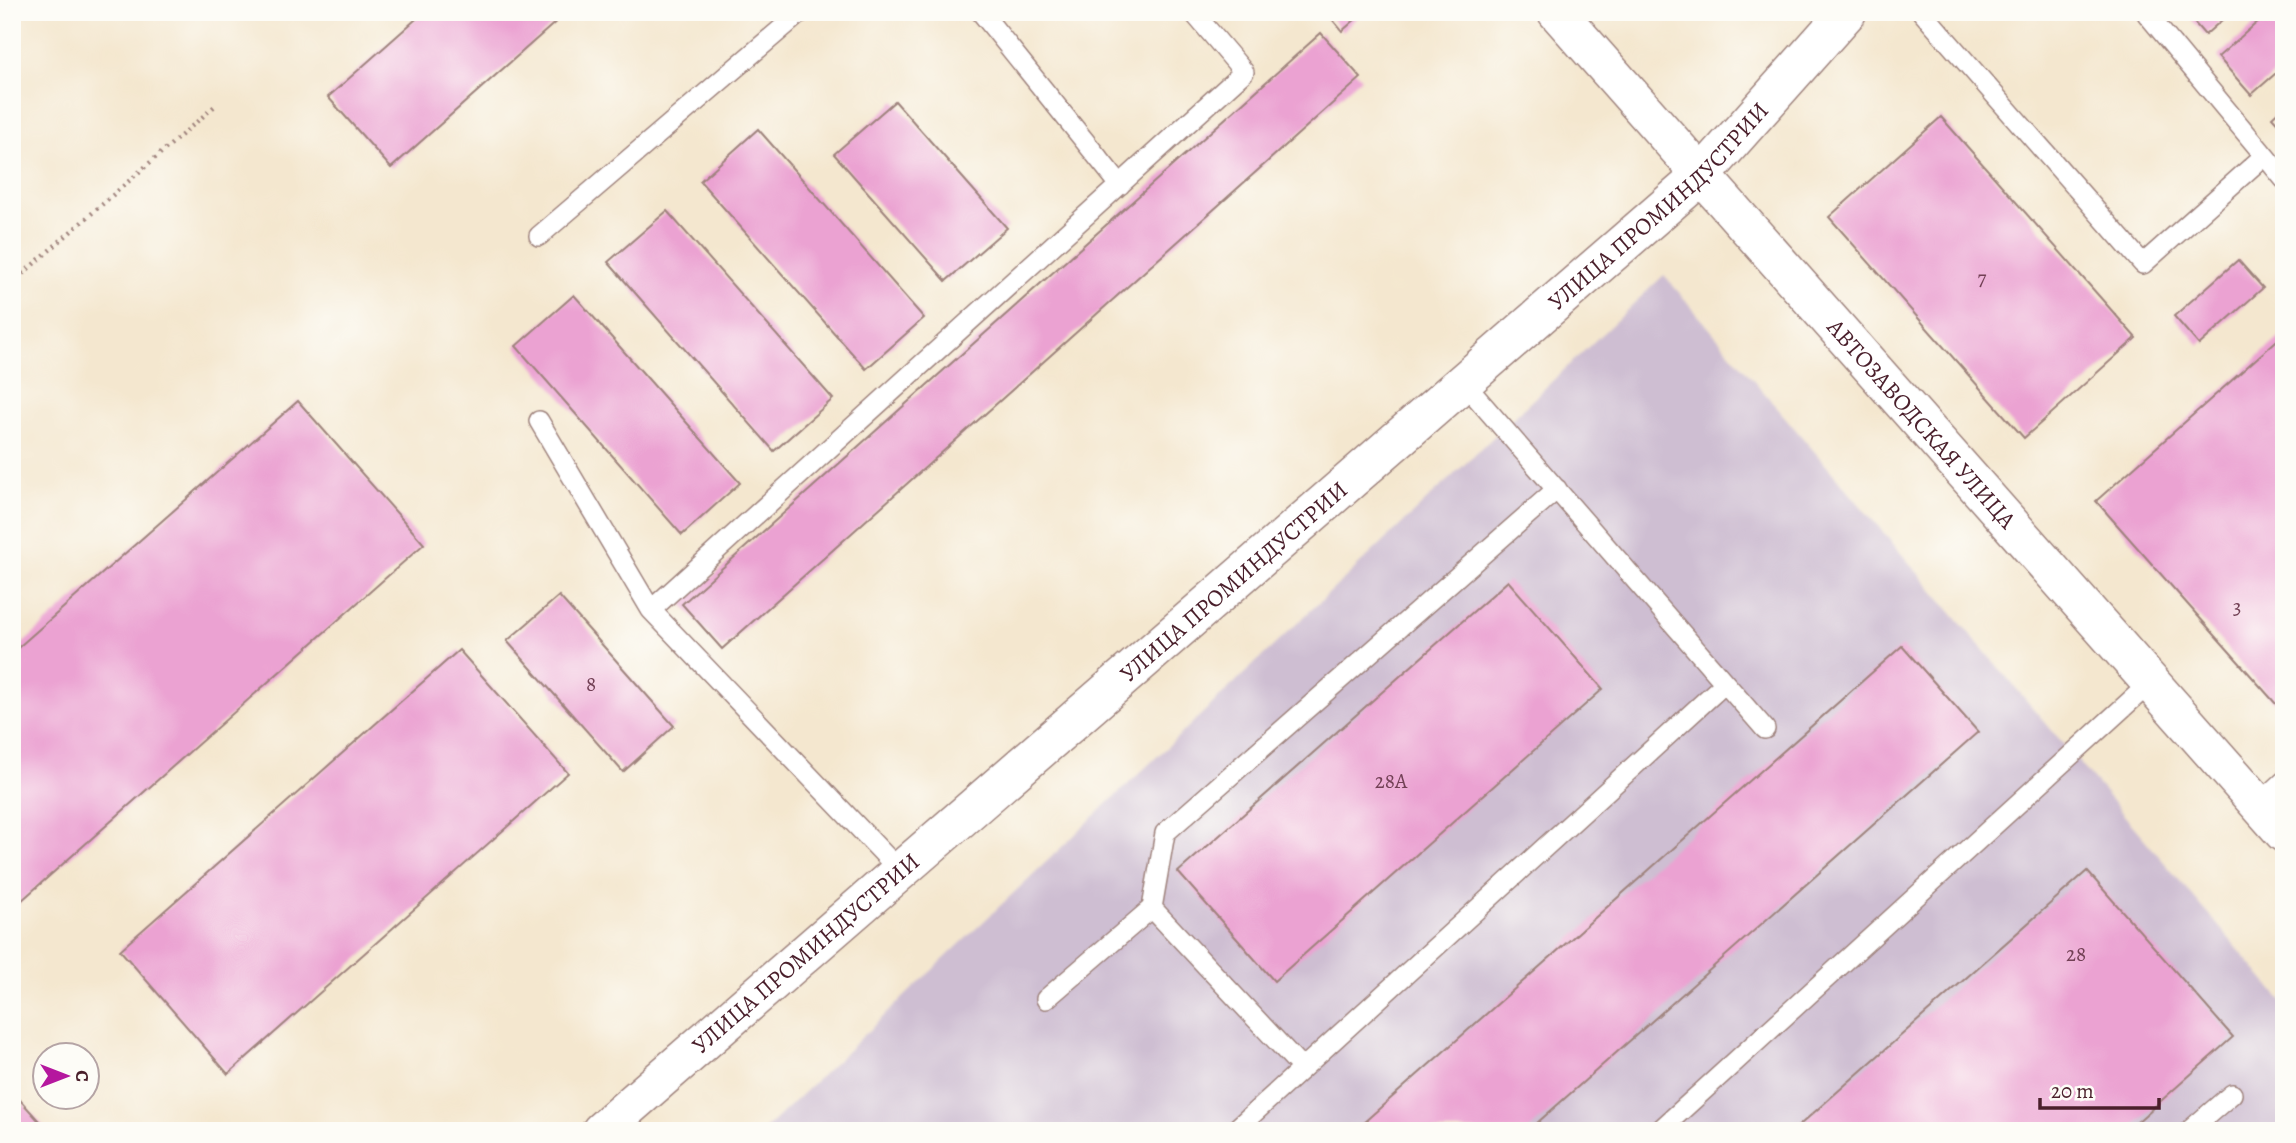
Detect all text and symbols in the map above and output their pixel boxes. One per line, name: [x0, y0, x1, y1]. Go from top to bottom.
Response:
street label: УЛИЦА ПРОМИНДУСТРИИ: [1541, 95, 1776, 318]
house number: 7: [1978, 264, 1987, 292]
street label: АВТОЗАВОДСКАЯ УЛИЦА: [1819, 311, 2024, 536]
street label: УЛИЦА ПРОМИНДУСТРИИ: [1113, 474, 1354, 689]
house number: 3: [2233, 593, 2241, 621]
house number: 8: [586, 670, 596, 698]
house number: 28А: [1375, 767, 1408, 795]
street label: УЛИЦА ПРОМИНДУСТРИИ: [685, 846, 926, 1061]
house number: 28: [2066, 940, 2086, 968]
north arrow: [32, 1042, 102, 1112]
scale bar: [2040, 1066, 2160, 1110]
text: С: [69, 1070, 95, 1082]
text: 20 m: [2051, 1077, 2094, 1105]

